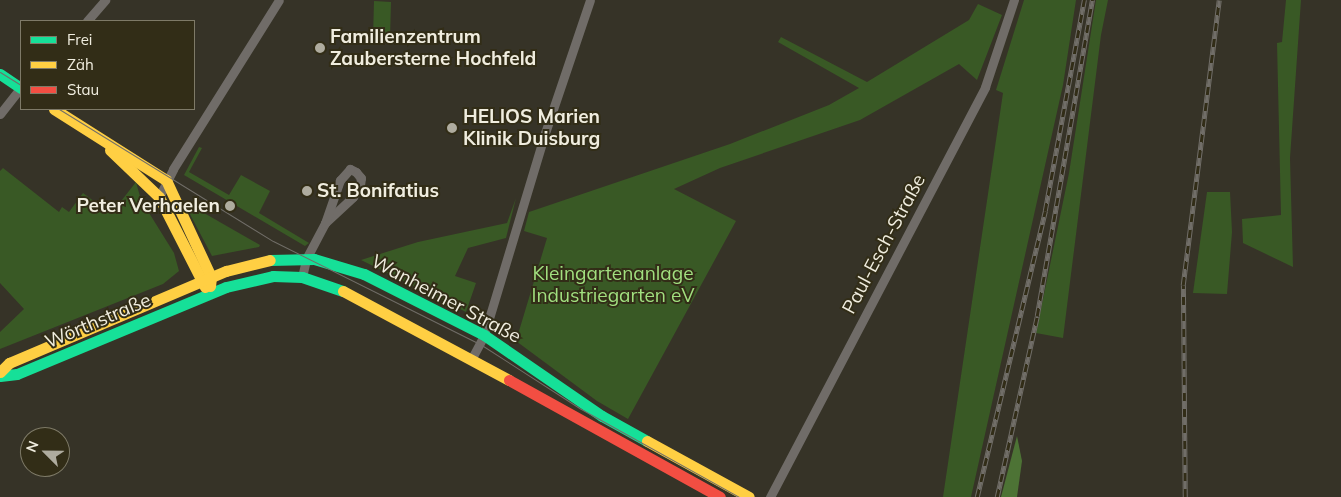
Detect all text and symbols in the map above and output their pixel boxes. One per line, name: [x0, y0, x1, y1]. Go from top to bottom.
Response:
legend: [20, 20, 195, 110]
place label: Familienzentrum Zaubersterne Hochfeld: [330, 26, 536, 70]
text: Frei: [67, 30, 92, 49]
marker: Familienzentrum Zaubersterne Hochfeld: [314, 42, 326, 54]
text: Zäh: [67, 55, 94, 74]
text: Stau: [67, 80, 99, 99]
place label: HELIOS Marien Klinik Duisburg: [463, 106, 600, 150]
marker: HELIOS Marien Klinik Duisburg: [445, 121, 459, 135]
street label: Paul-Esch-Straße: [838, 170, 930, 318]
place label: St. Bonifatius: [317, 180, 439, 202]
marker: St. Bonifatius: [301, 185, 313, 197]
place label: Peter Verhaelen: [76, 195, 220, 217]
marker: Peter Verhaelen: [224, 200, 236, 212]
street label: Wanheimer Straße: [367, 250, 525, 348]
park label: Kleingartenanlage Industriegarten eV: [532, 263, 694, 307]
street label: Wörthstraße: [42, 289, 154, 353]
north arrow: [20, 427, 70, 477]
text: N: [22, 438, 42, 455]

